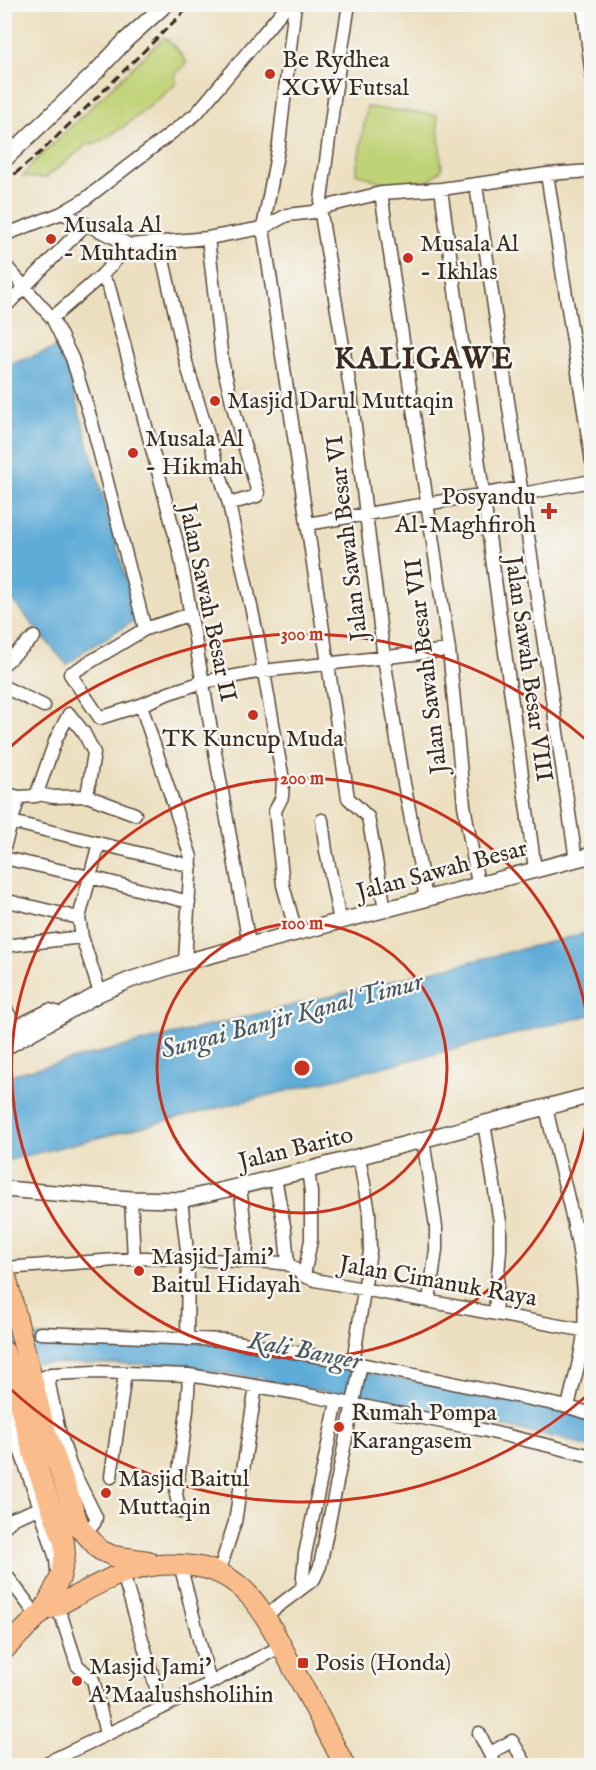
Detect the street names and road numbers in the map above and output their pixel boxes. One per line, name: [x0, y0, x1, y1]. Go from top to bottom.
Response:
street label: Jalan Sawah Besar VI: [320, 433, 376, 645]
street label: Jalan Sawah Besar II: [170, 498, 243, 705]
street label: Jalan Sawah Besar VIII: [496, 551, 559, 784]
street label: Jalan Sawah Besar VII: [398, 556, 456, 779]
street label: Jalan Sawah Besar: [350, 833, 531, 909]
street label: Jalan Barito: [233, 1120, 357, 1179]
street label: Jalan Cimanuk Raya: [334, 1249, 540, 1315]

